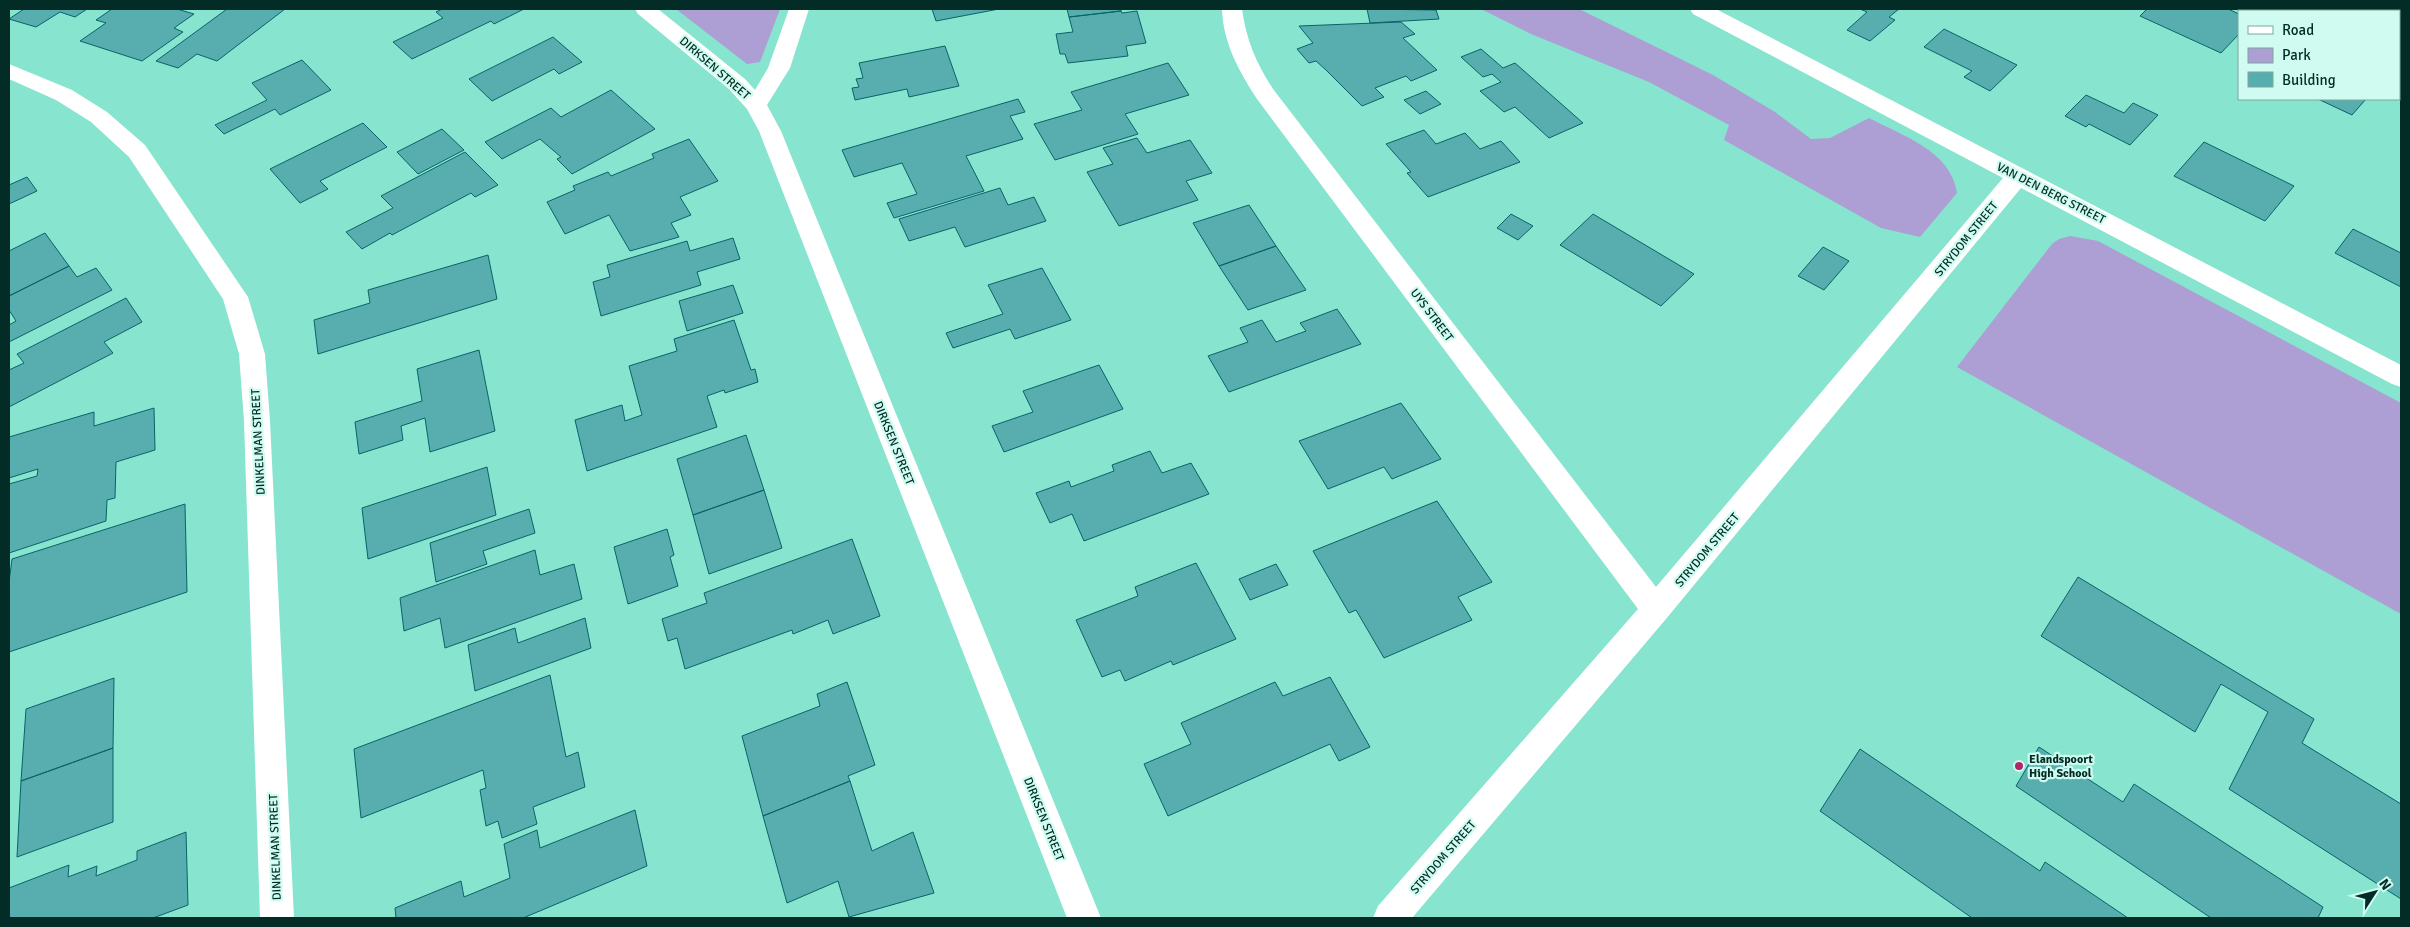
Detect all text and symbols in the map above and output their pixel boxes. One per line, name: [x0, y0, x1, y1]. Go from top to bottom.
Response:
legend: [2238, 10, 2400, 100]
text: Road: [2282, 21, 2314, 39]
street label: DIRKSEN STREET: [676, 34, 753, 103]
text: Park: [2282, 46, 2311, 64]
text: Building: [2282, 71, 2336, 89]
street label: VAN DEN BERG STREET: [1994, 159, 2108, 227]
street label: STRYDOM STREET: [1932, 199, 2001, 280]
street label: UYS STREET: [1407, 286, 1456, 345]
street label: DINKELMAN STREET: [248, 388, 269, 495]
street label: DIRKSEN STREET: [870, 399, 917, 487]
street label: STRYDOM STREET: [1672, 510, 1743, 590]
place label: Elandspoort High School: [2029, 752, 2093, 781]
marker: Elandspoort High School: [2013, 760, 2025, 772]
street label: DIRKSEN STREET: [1020, 775, 1067, 863]
street label: DINKELMAN STREET: [266, 794, 285, 900]
street label: STRYDOM STREET: [1407, 818, 1479, 897]
north arrow: [2350, 867, 2400, 917]
text: N: [2375, 876, 2395, 894]

